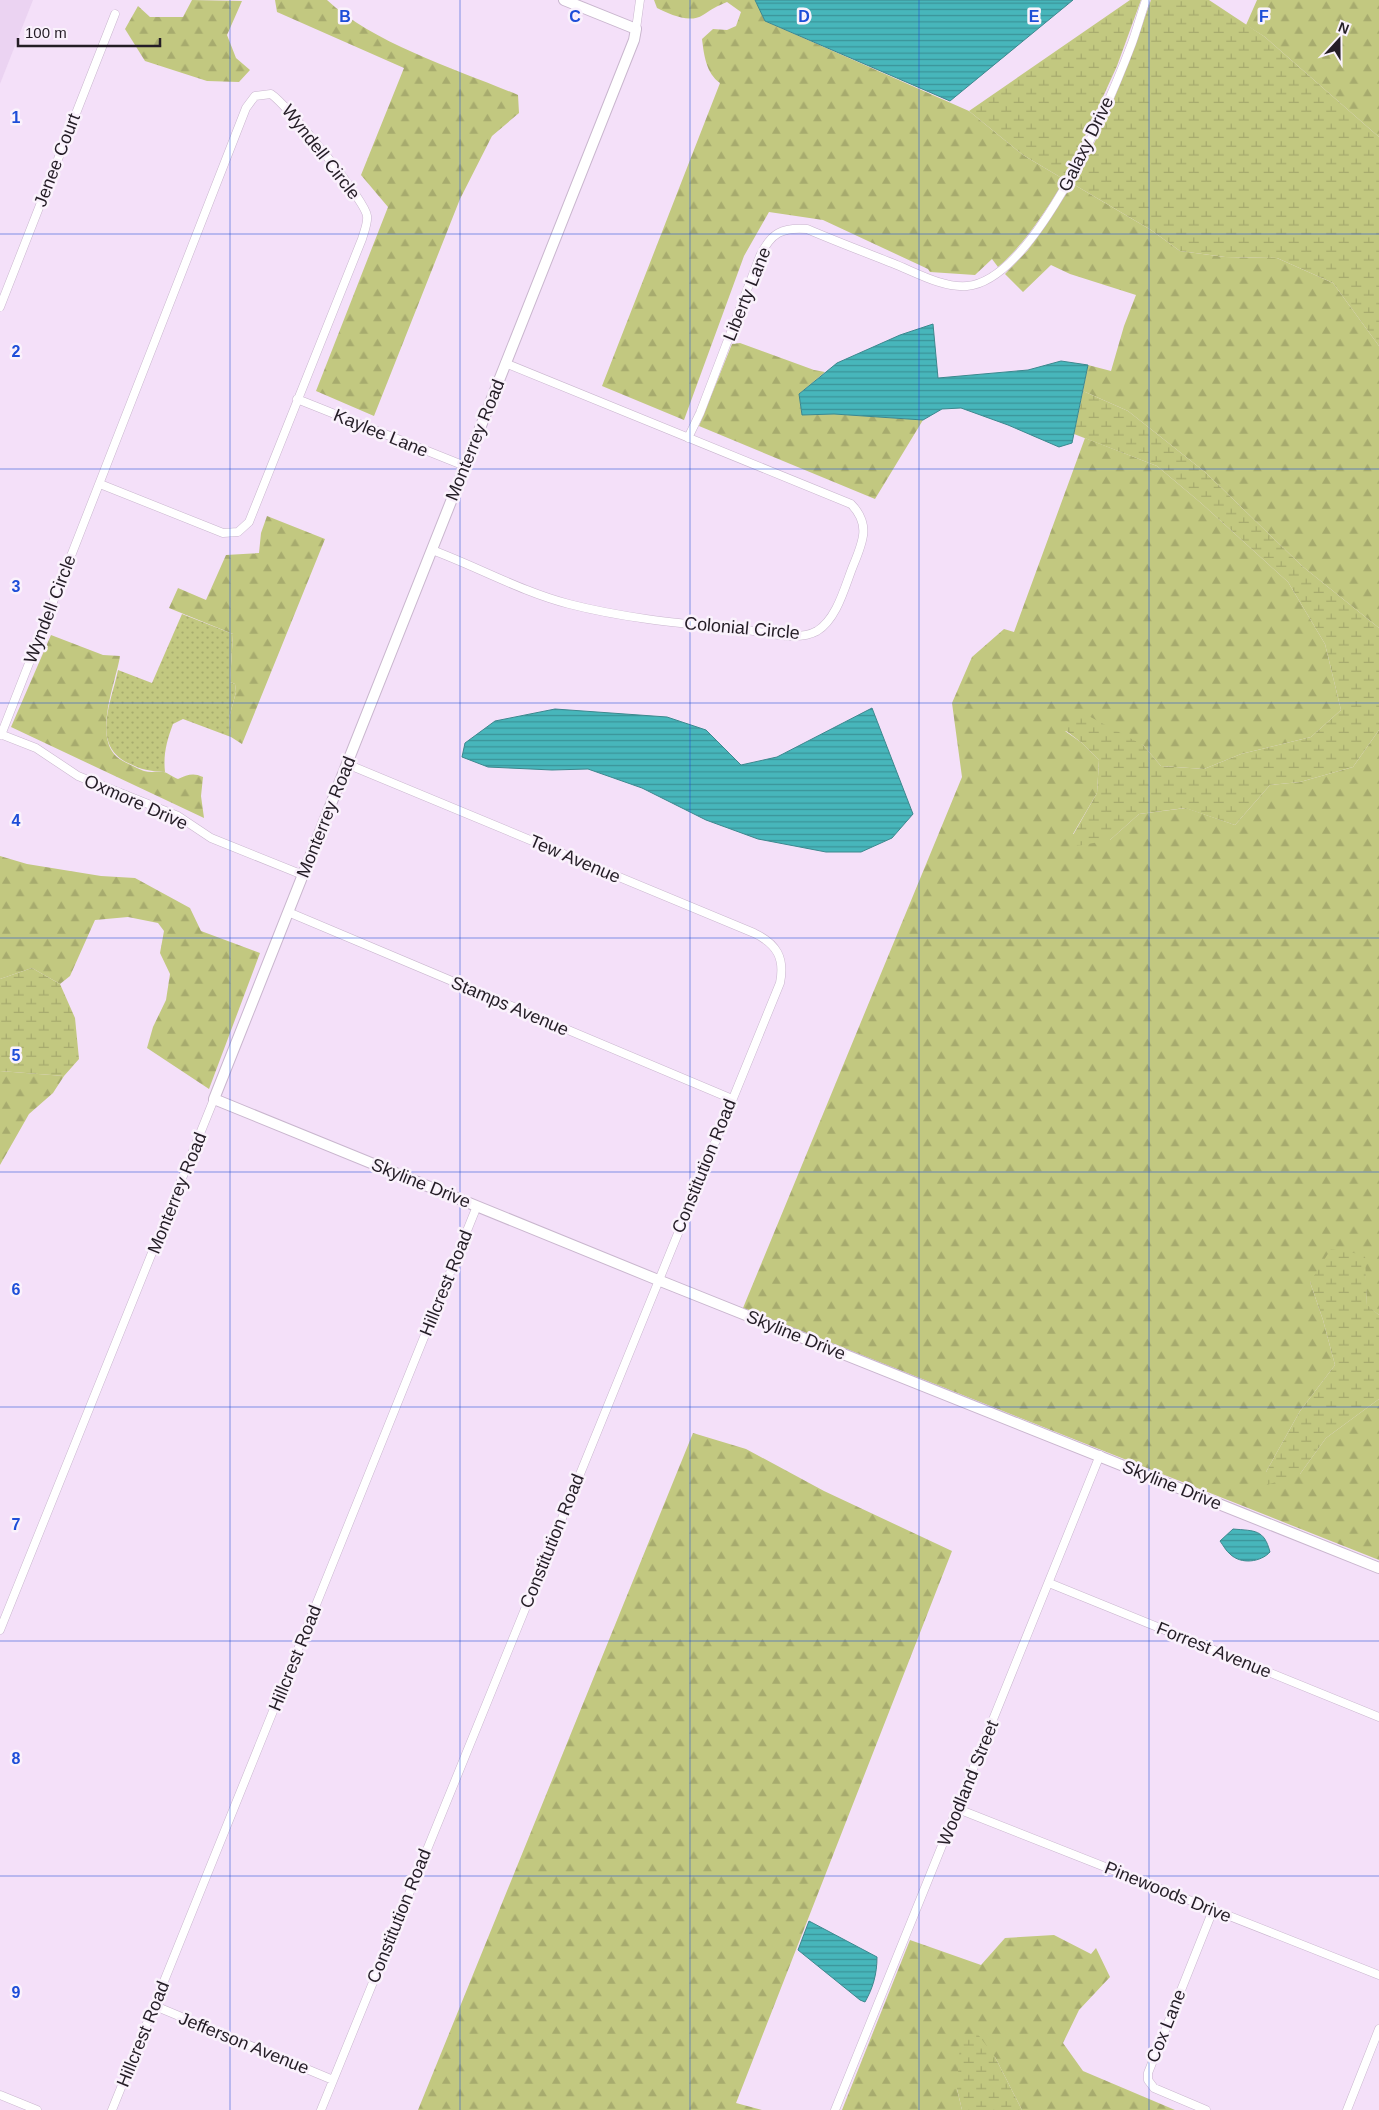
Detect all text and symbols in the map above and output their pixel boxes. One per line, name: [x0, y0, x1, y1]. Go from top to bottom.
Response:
text: B: [339, 8, 351, 25]
text: C: [569, 8, 581, 25]
text: D: [798, 8, 810, 25]
text: E: [1029, 8, 1040, 25]
text: F: [1259, 8, 1269, 25]
scale bar: [18, 15, 160, 47]
north arrow: [1314, 15, 1364, 65]
text: N: [1336, 19, 1351, 37]
text: 100 m: [25, 24, 67, 41]
street label: Galaxy Drive: [1054, 93, 1118, 195]
street label: Wyndell Circle: [278, 101, 364, 203]
text: 1: [12, 109, 21, 126]
street label: Jenee Court: [30, 111, 84, 209]
street label: Liberty Lane: [719, 244, 775, 344]
text: 2: [12, 343, 21, 360]
street label: Monterrey Road: [442, 376, 508, 504]
street label: Kaylee Lane: [331, 405, 431, 461]
street label: Wyndell Circle: [20, 552, 80, 666]
text: 3: [12, 578, 21, 595]
street label: Colonial Circle: [683, 613, 801, 643]
street label: Monterrey Road: [293, 753, 359, 881]
street label: Oxmore Drive: [81, 770, 191, 834]
text: 4: [12, 812, 21, 829]
street label: Tew Avenue: [527, 831, 623, 887]
street label: Stamps Avenue: [448, 972, 572, 1040]
text: 5: [12, 1047, 21, 1064]
street label: Constitution Road: [668, 1096, 740, 1236]
street label: Monterrey Road: [144, 1129, 210, 1257]
street label: Skyline Drive: [369, 1154, 473, 1212]
street label: Hillcrest Road: [416, 1227, 476, 1339]
text: 6: [12, 1281, 21, 1298]
street label: Skyline Drive: [744, 1306, 848, 1364]
street label: Skyline Drive: [1120, 1456, 1224, 1514]
street label: Constitution Road: [516, 1471, 588, 1611]
text: 7: [12, 1516, 21, 1533]
street label: Hillcrest Road: [265, 1602, 325, 1714]
street label: Forrest Avenue: [1154, 1618, 1274, 1682]
street label: Woodland Street: [934, 1717, 1002, 1849]
text: 8: [12, 1750, 21, 1767]
street label: Constitution Road: [363, 1846, 435, 1986]
street label: Pinewoods Drive: [1102, 1857, 1234, 1927]
street label: Hillcrest Road: [113, 1978, 173, 2090]
text: 9: [12, 1984, 21, 2001]
street label: Cox Lane: [1142, 1987, 1190, 2065]
street label: Jefferson Avenue: [176, 2008, 312, 2078]

